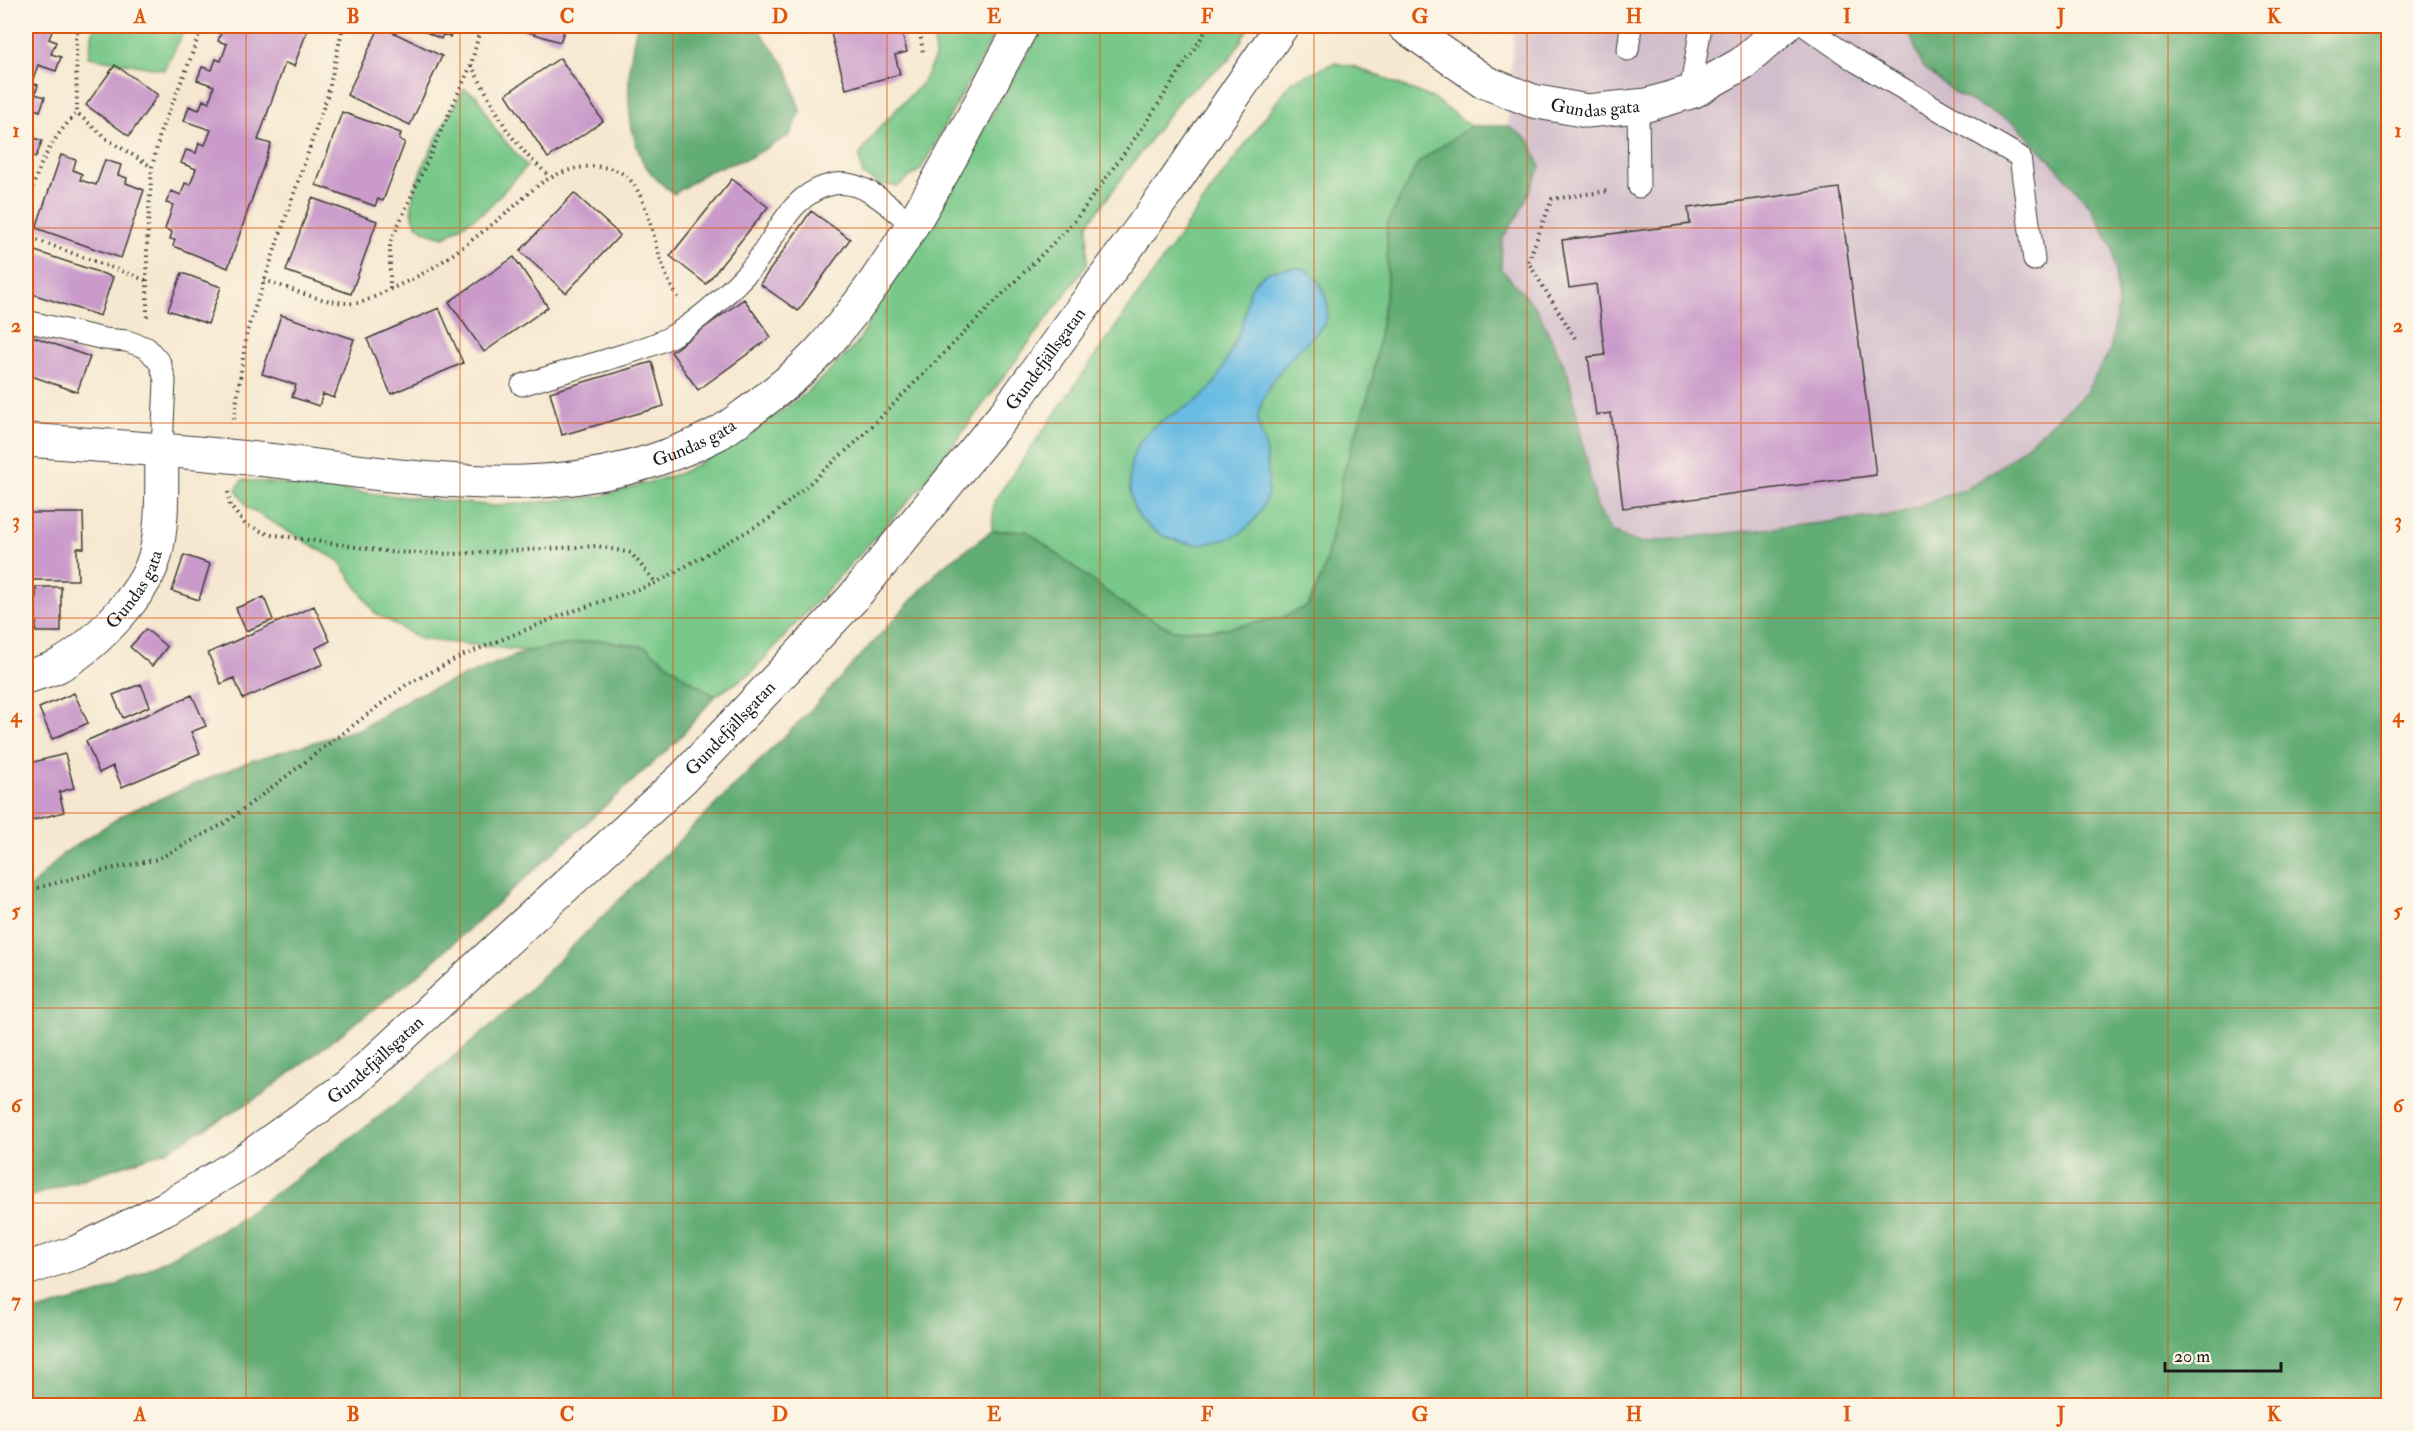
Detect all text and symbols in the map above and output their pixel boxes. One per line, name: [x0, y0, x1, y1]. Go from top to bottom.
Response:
text: A: [133, 4, 147, 29]
text: B: [346, 4, 360, 29]
text: C: [560, 4, 574, 29]
text: D: [772, 4, 788, 29]
text: E: [987, 4, 1002, 29]
text: F: [1201, 4, 1214, 29]
text: G: [1412, 4, 1429, 29]
text: H: [1626, 4, 1642, 29]
text: I: [1843, 4, 1851, 29]
text: J: [2056, 4, 2065, 29]
text: K: [2267, 4, 2282, 29]
street label: Gundas gata: [1549, 93, 1641, 123]
text: 1: [12, 118, 20, 143]
text: 1: [2394, 118, 2402, 143]
street label: Gundefjällsgatan: [1000, 303, 1091, 415]
text: 2: [11, 313, 21, 338]
text: 2: [2393, 313, 2403, 338]
street label: Gundas gata: [649, 413, 741, 472]
text: 3: [12, 508, 20, 533]
text: 3: [2394, 508, 2402, 533]
street label: Gundas gata: [101, 547, 168, 633]
street label: Gundefjällsgatan: [680, 676, 780, 780]
text: 4: [10, 703, 23, 728]
text: 4: [2392, 703, 2405, 728]
text: 5: [12, 898, 22, 923]
text: 5: [2394, 898, 2404, 923]
street label: Gundefjällsgatan: [322, 1011, 428, 1109]
text: 6: [11, 1093, 23, 1118]
text: 6: [2393, 1093, 2405, 1118]
text: 7: [11, 1288, 21, 1313]
text: 7: [2393, 1288, 2403, 1313]
scale bar: [2165, 1335, 2280, 1373]
text: 20 m: [2174, 1345, 2210, 1368]
text: A: [133, 1402, 147, 1427]
text: B: [346, 1402, 360, 1427]
text: C: [560, 1402, 574, 1427]
text: D: [772, 1402, 788, 1427]
text: E: [987, 1402, 1002, 1427]
text: F: [1201, 1402, 1214, 1427]
text: G: [1412, 1402, 1429, 1427]
text: H: [1626, 1402, 1642, 1427]
text: I: [1843, 1402, 1851, 1427]
text: J: [2056, 1402, 2065, 1427]
text: K: [2267, 1402, 2282, 1427]

